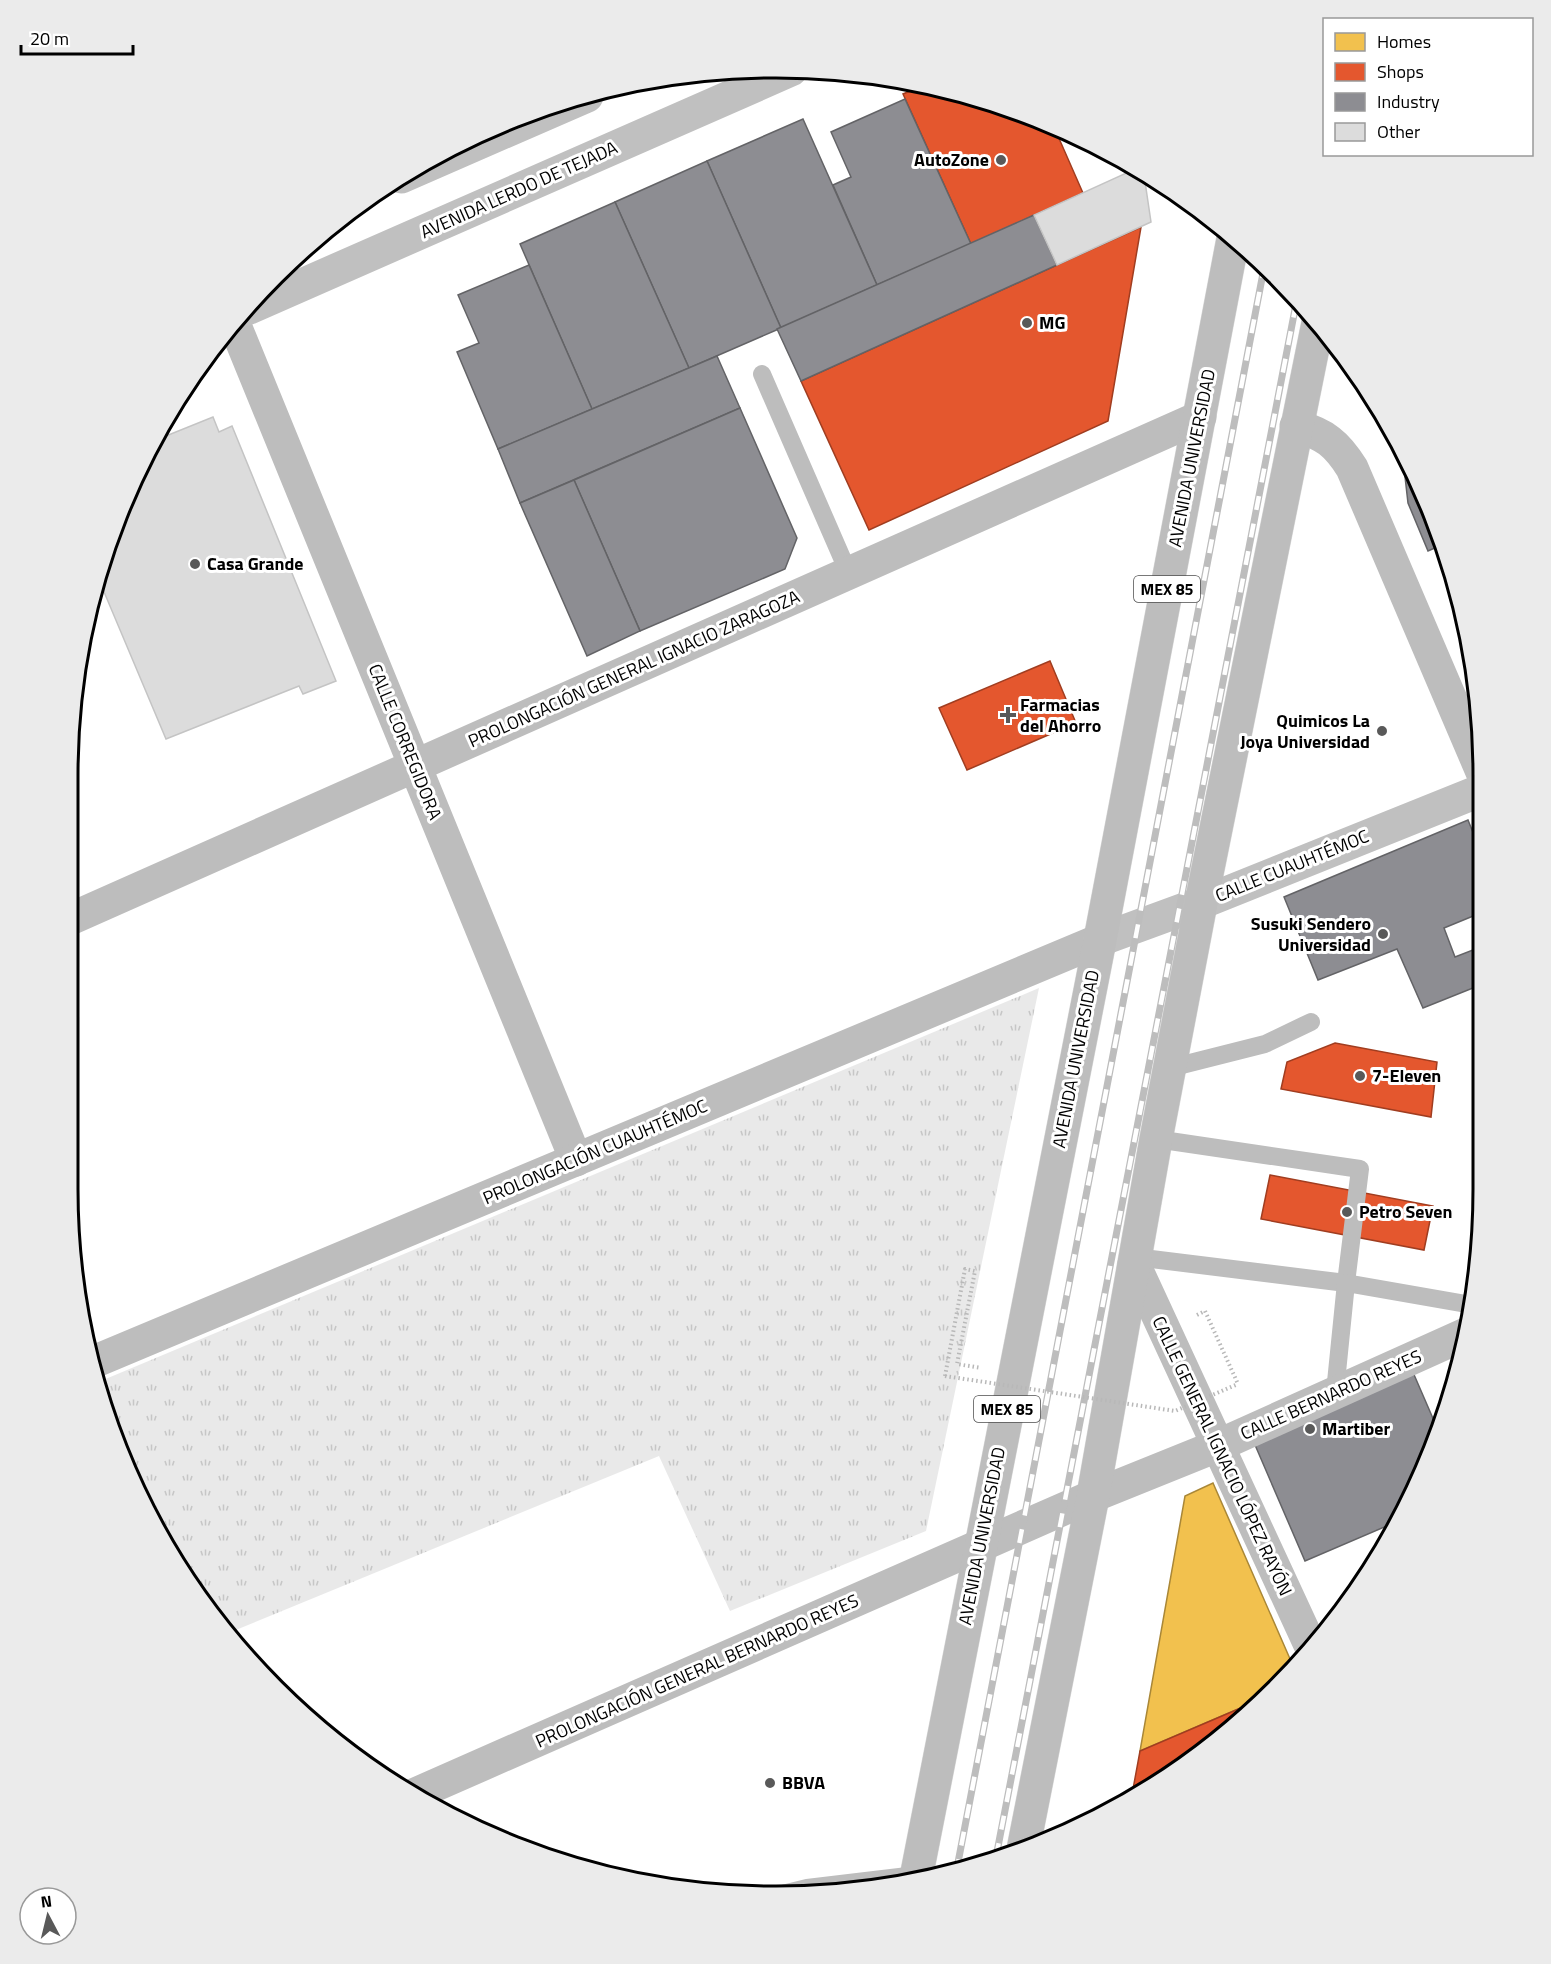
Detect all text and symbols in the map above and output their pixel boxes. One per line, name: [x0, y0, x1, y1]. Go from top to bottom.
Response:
scale bar: [21, 18, 134, 56]
legend: [1323, 18, 1533, 156]
text: 20 m: [30, 25, 69, 52]
text: Homes: [1377, 28, 1431, 55]
text: Shops: [1377, 58, 1424, 85]
text: Industry: [1377, 88, 1440, 115]
text: Other: [1377, 118, 1420, 145]
street label: AVENIDA LERDO DE TEJADA: [416, 134, 622, 245]
place label: AutoZone: [914, 146, 989, 173]
marker: AutoZone: [994, 153, 1008, 167]
place label: MG: [1039, 309, 1065, 336]
marker: MG: [1020, 316, 1034, 330]
street label: AVENIDA UNIVERSIDAD: [1161, 367, 1222, 549]
place label: Casa Grande: [207, 550, 304, 577]
marker: Casa Grande: [188, 557, 202, 571]
road number: MEX 85: [1134, 576, 1200, 602]
street label: PROLONGACIÓN GENERAL IGNACIO ZARAGOZA: [464, 583, 804, 754]
street label: CALLE CORREGIDORA: [362, 660, 449, 824]
place label: Farmacias del Ahorro: [1020, 691, 1101, 739]
place label: Quimicos La Joya Universidad: [1240, 707, 1370, 755]
marker: Farmacias del Ahorro: [1001, 708, 1015, 722]
marker: Quimicos La Joya Universidad: [1375, 724, 1389, 738]
street label: CALLE CUAUHTÉMOC: [1211, 822, 1373, 909]
place label: Susuki Sendero Universidad: [1251, 910, 1371, 958]
marker: Susuki Sendero Universidad: [1376, 927, 1390, 941]
street label: AVENIDA UNIVERSIDAD: [1045, 968, 1106, 1150]
place label: 7-Eleven: [1372, 1062, 1441, 1089]
marker: 7-Eleven: [1353, 1069, 1367, 1083]
street label: PROLONGACIÓN CUAUHTÉMOC: [478, 1092, 711, 1211]
place label: Petro Seven: [1359, 1198, 1452, 1225]
marker: Petro Seven: [1340, 1205, 1354, 1219]
street label: CALLE GENERAL IGNACIO LÓPEZ RAYÓN: [1146, 1312, 1299, 1600]
street label: CALLE BERNARDO REYES: [1236, 1342, 1426, 1447]
road number: MEX 85: [974, 1396, 1040, 1422]
place label: Martiber: [1322, 1415, 1391, 1442]
marker: Martiber: [1303, 1422, 1317, 1436]
street label: AVENIDA UNIVERSIDAD: [951, 1445, 1012, 1627]
street label: PROLONGACIÓN GENERAL BERNARDO REYES: [531, 1587, 863, 1754]
place label: BBVA: [782, 1769, 825, 1796]
marker: BBVA: [763, 1776, 777, 1790]
north arrow: [18, 1886, 78, 1946]
text: N: [39, 1889, 53, 1914]

